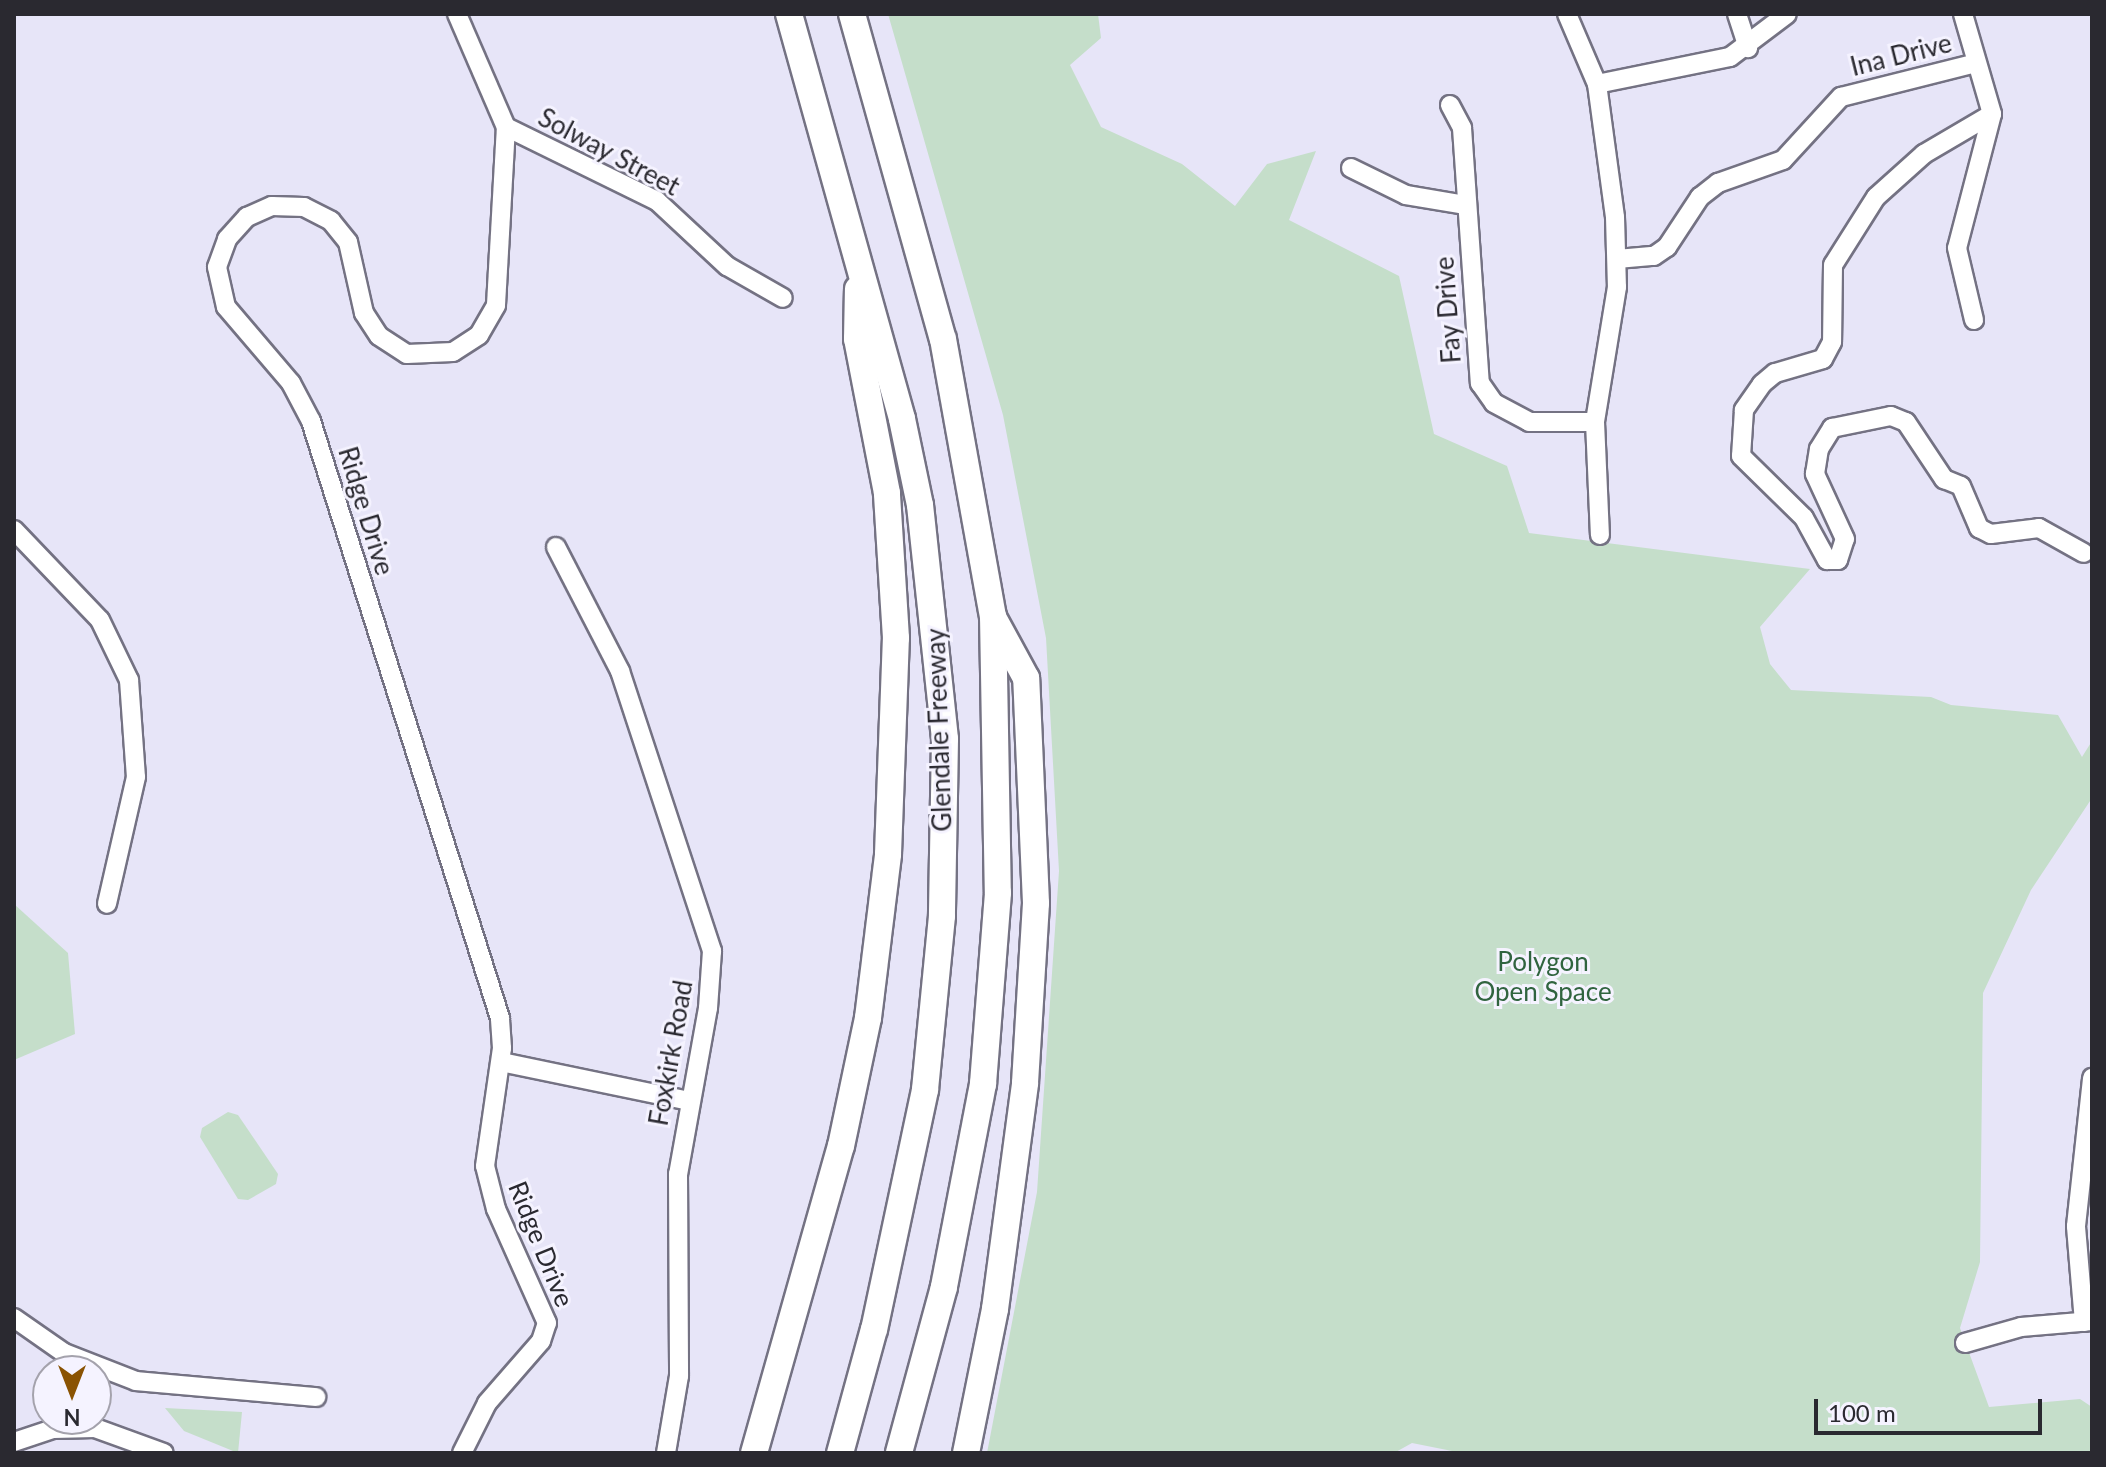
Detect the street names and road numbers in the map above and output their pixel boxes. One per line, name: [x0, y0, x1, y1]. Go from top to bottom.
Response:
street label: Ina Drive: [1847, 27, 1955, 83]
street label: Solway Street: [533, 102, 685, 202]
street label: Fay Drive: [1429, 255, 1467, 365]
street label: Ridge Drive: [332, 443, 400, 579]
street label: Glendale Freeway: [920, 628, 958, 832]
street label: Foxkirk Road: [643, 978, 699, 1128]
street label: Ridge Drive: [502, 1177, 580, 1311]

